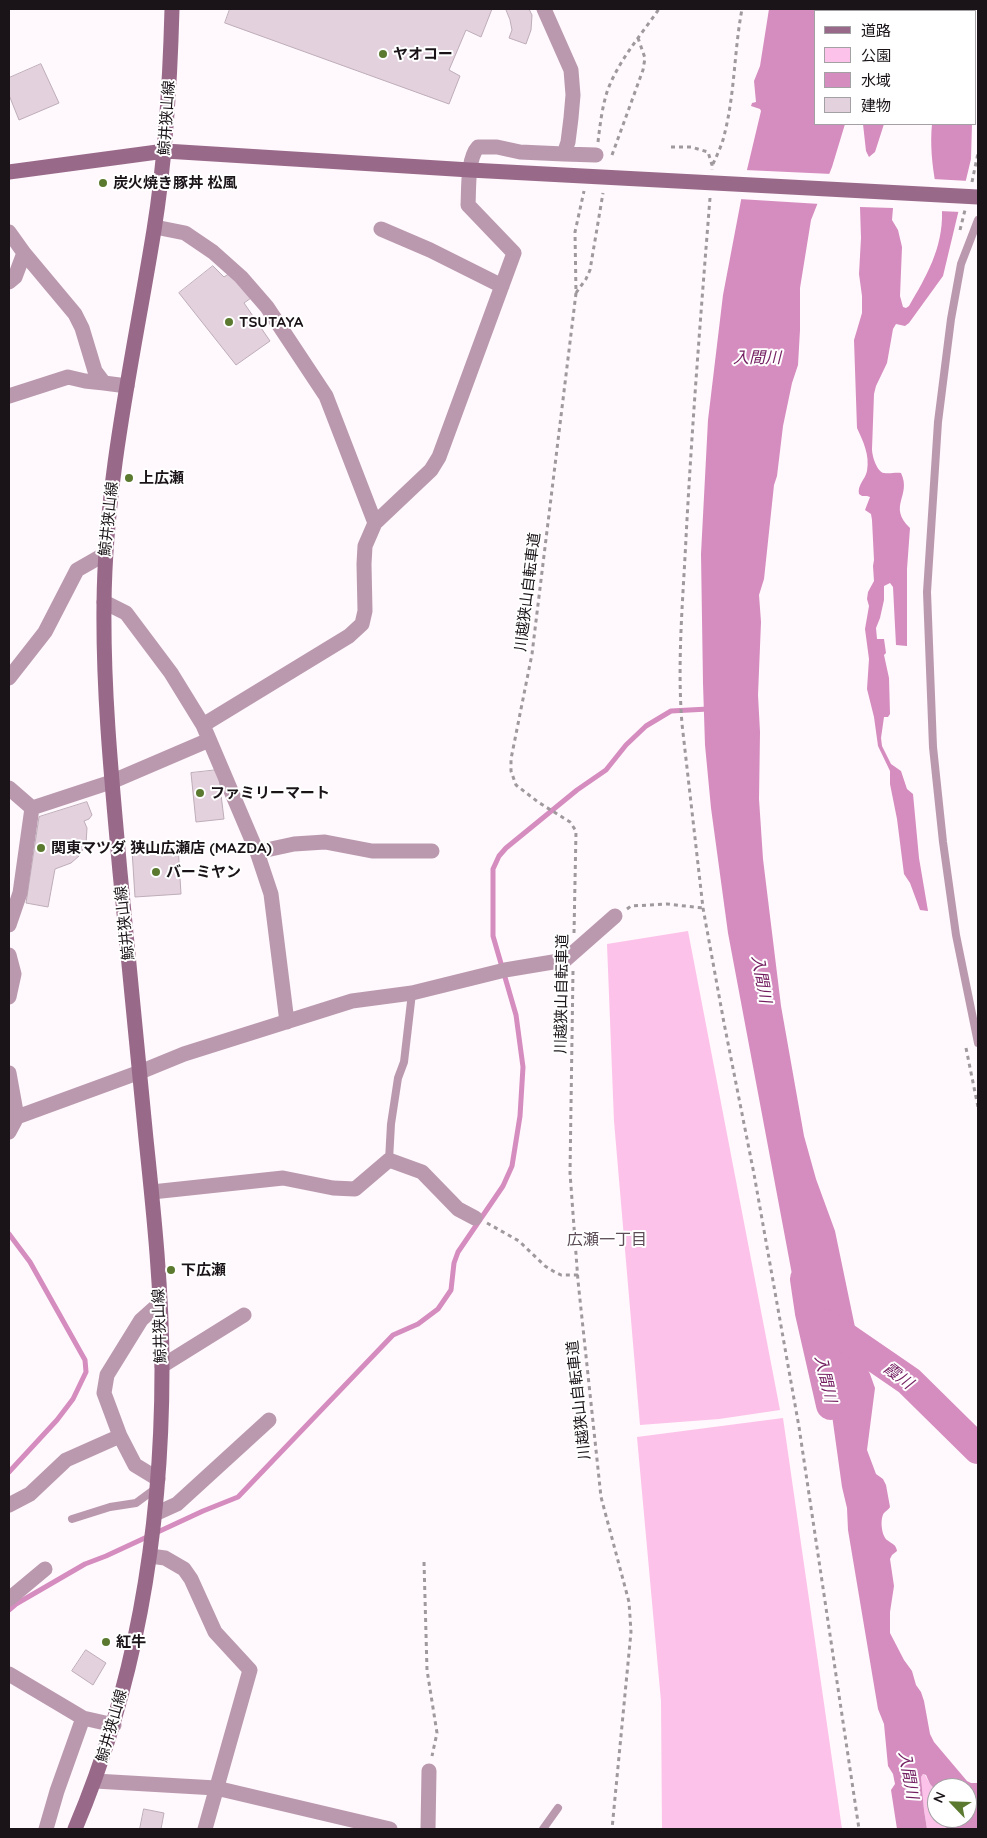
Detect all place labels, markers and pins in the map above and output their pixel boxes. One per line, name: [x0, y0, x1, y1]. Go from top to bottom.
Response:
place label: ヤオコー: [393, 45, 453, 63]
marker: ヤオコー: [377, 48, 389, 60]
place label: 炭火焼き豚丼 松風: [113, 174, 237, 192]
marker: 炭火焼き豚丼 松風: [97, 177, 109, 189]
place label: TSUTAYA: [239, 313, 303, 331]
marker: TSUTAYA: [223, 316, 235, 328]
place label: 上広瀬: [139, 469, 184, 487]
marker: 上広瀬: [123, 472, 135, 484]
place label: ファミリーマート: [210, 784, 330, 802]
marker: ファミリーマート: [194, 787, 206, 799]
place label: 関東マツダ 狭山広瀬店 (MAZDA): [51, 839, 272, 857]
marker: 関東マツダ 狭山広瀬店 (MAZDA): [35, 842, 47, 854]
place label: バーミヤン: [166, 863, 241, 881]
marker: バーミヤン: [150, 866, 162, 878]
place label: 下広瀬: [181, 1261, 226, 1279]
marker: 下広瀬: [165, 1264, 177, 1276]
place label: 紅牛: [116, 1633, 146, 1651]
marker: 紅牛: [100, 1636, 112, 1648]

